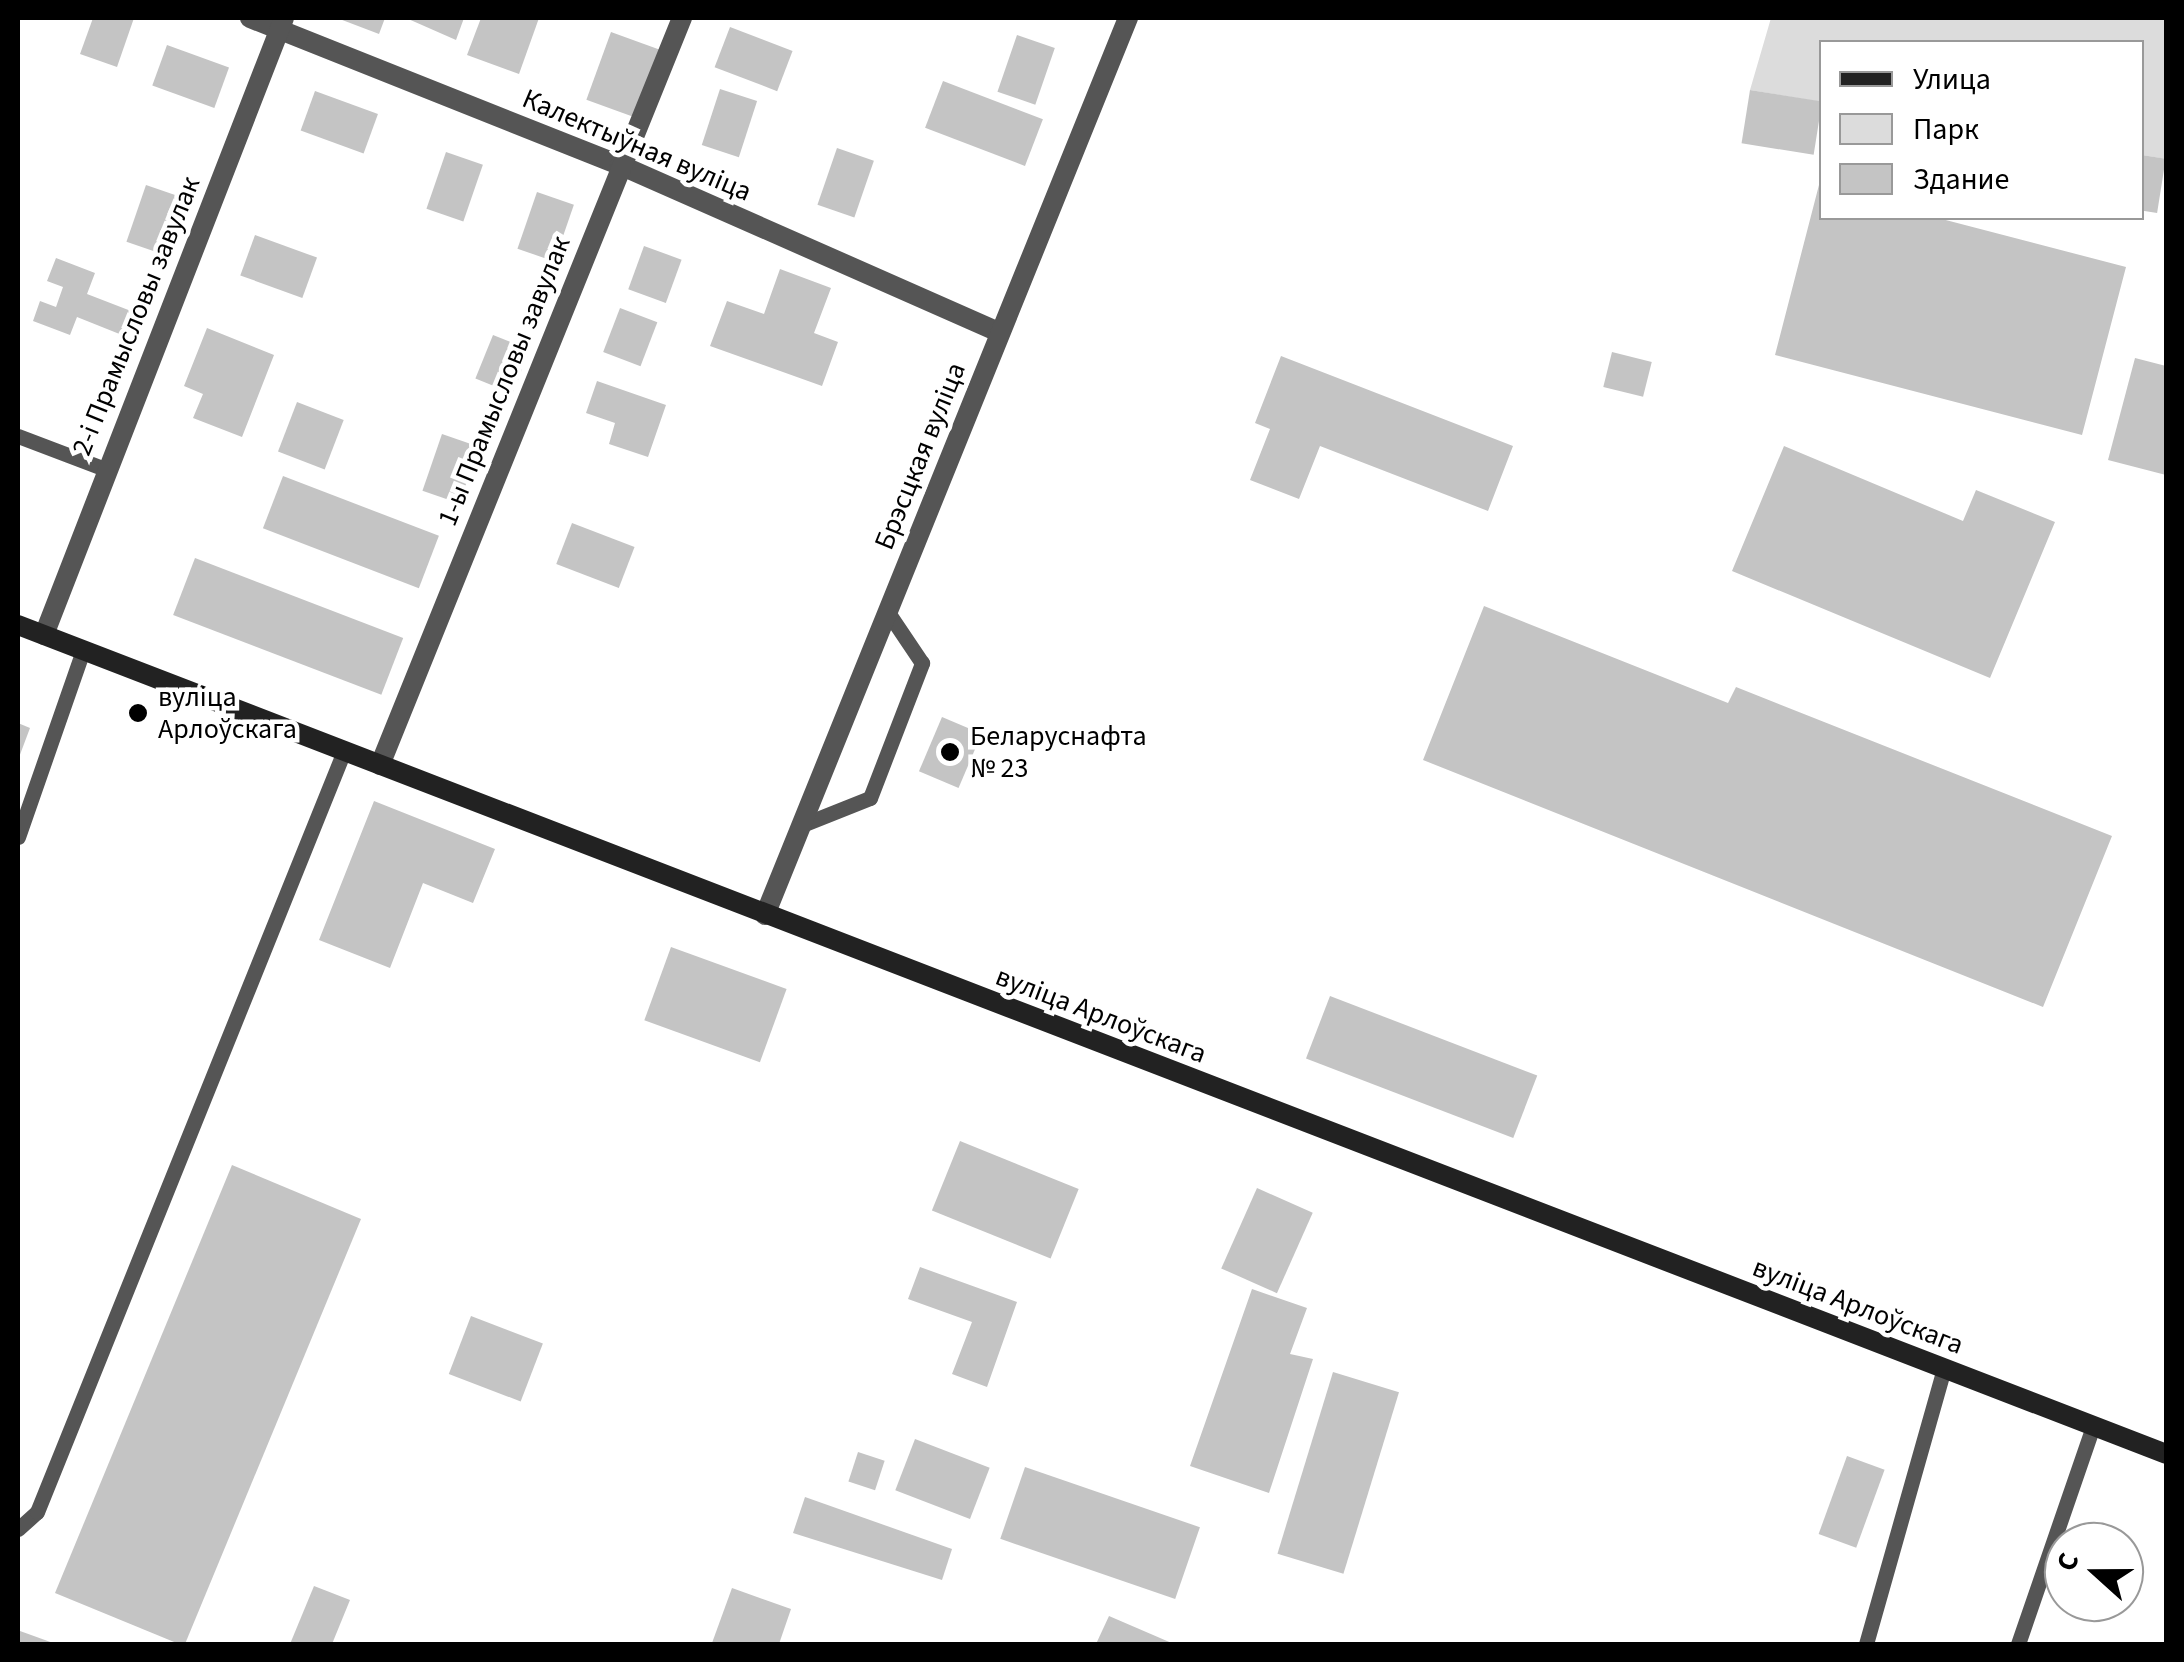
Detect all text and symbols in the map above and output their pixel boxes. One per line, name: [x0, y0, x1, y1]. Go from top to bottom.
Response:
legend: [1819, 40, 2144, 220]
text: Улица: [1913, 58, 1991, 101]
street label: Калектыўная вуліца: [517, 82, 757, 208]
text: Парк: [1913, 108, 1979, 151]
text: Здание: [1913, 158, 2009, 201]
street label: 2-і Прамысловы завулак: [65, 172, 207, 460]
street label: 1-ы Прамысловы завулак: [430, 231, 578, 531]
street label: Брэсцкая вуліца: [867, 358, 973, 554]
place label: вуліца Арлоўскага: [158, 680, 297, 746]
marker: вуліца Арлоўскага: [127, 702, 149, 724]
place label: Беларуснафта № 23: [970, 719, 1147, 785]
marker: Беларуснафта № 23: [939, 741, 961, 763]
street label: вуліца Арлоўскага: [991, 959, 1211, 1071]
street label: вуліца Арлоўскага: [1748, 1250, 1968, 1362]
north arrow: [2044, 1522, 2144, 1622]
text: С: [2046, 1547, 2089, 1577]

